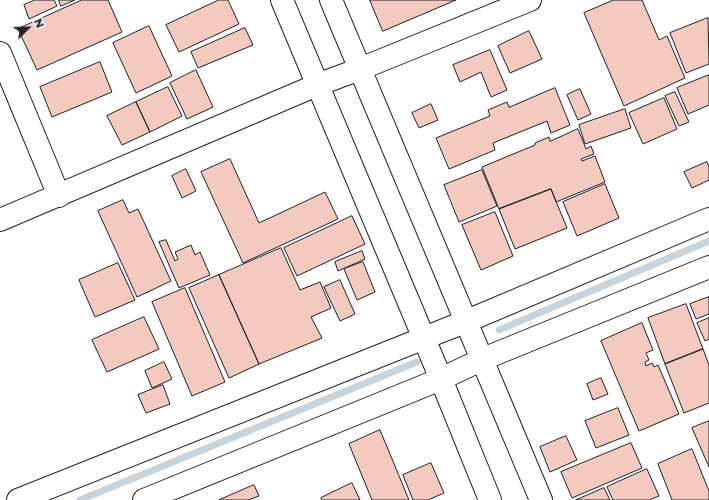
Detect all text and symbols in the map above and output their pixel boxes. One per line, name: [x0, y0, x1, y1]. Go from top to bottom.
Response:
north arrow: [8, 8, 48, 48]
text: N: [31, 16, 47, 30]

